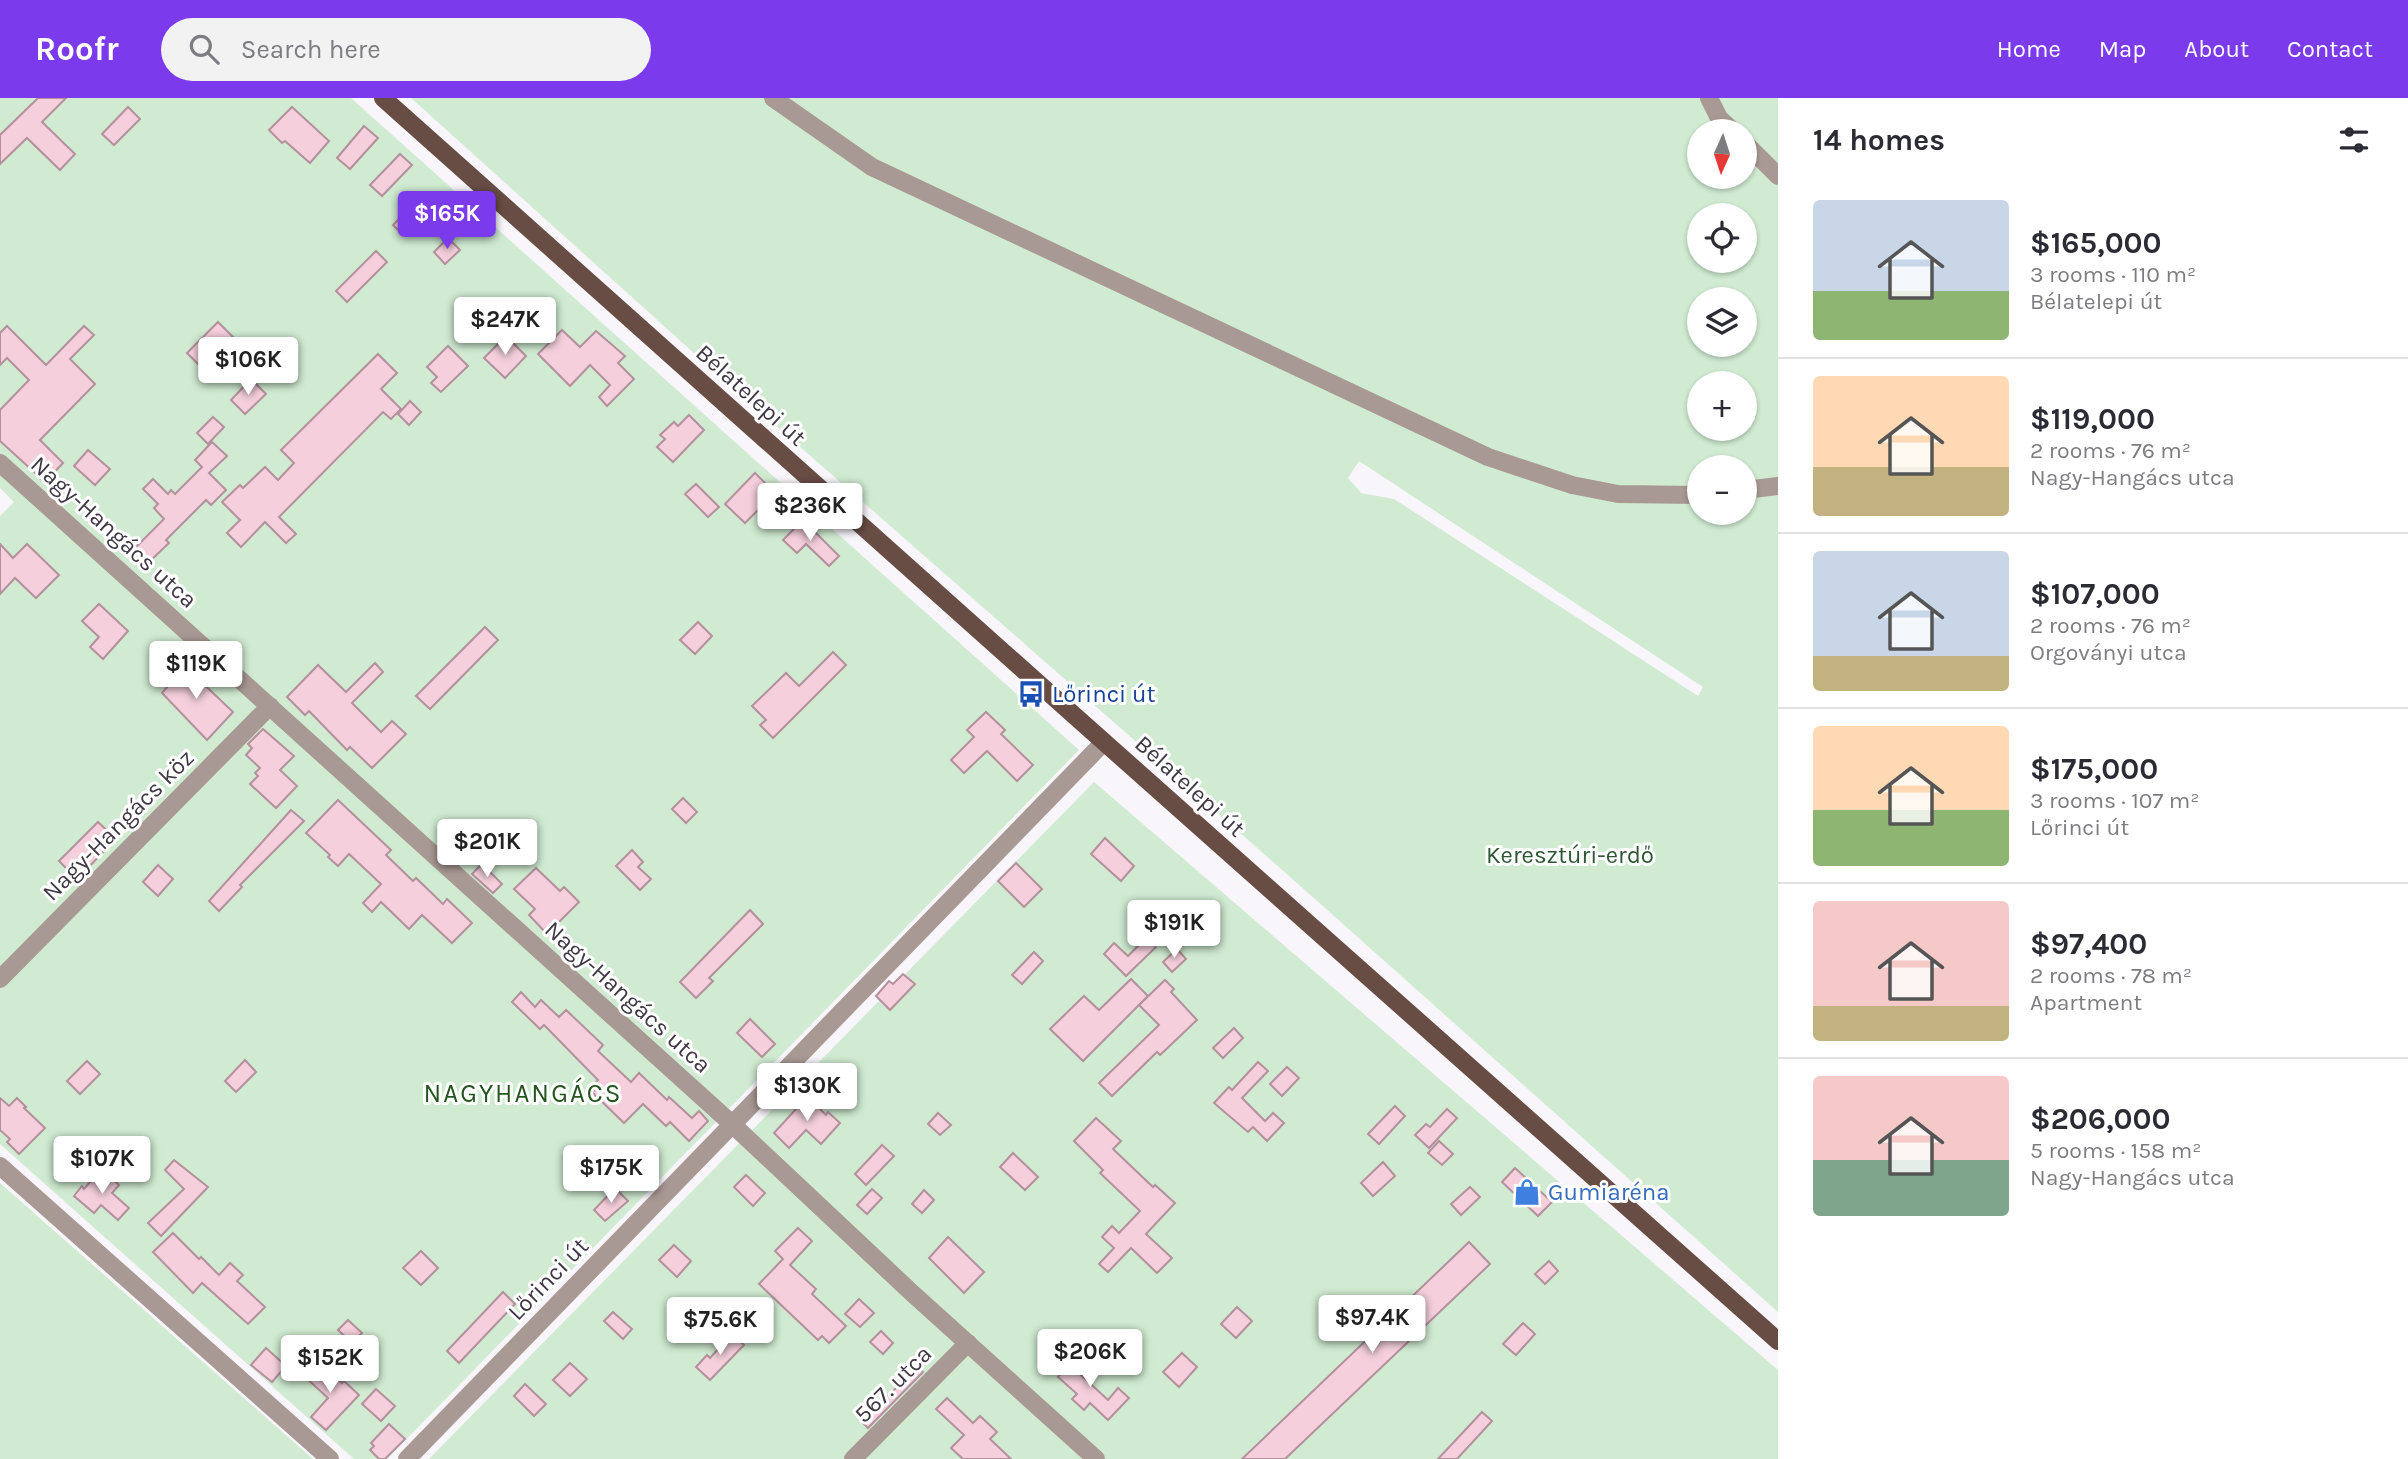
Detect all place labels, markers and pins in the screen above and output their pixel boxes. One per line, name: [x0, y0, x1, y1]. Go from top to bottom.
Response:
pin: $165K: [398, 192, 496, 251]
pin: $247K: [456, 298, 554, 357]
pin: $106K: [199, 338, 297, 397]
pin: $236K: [761, 484, 859, 543]
pin: $119K: [147, 642, 245, 701]
bus stop icon: Lőrinci út: [1016, 679, 1046, 709]
place label: Lőrinci út: [1052, 680, 1155, 708]
pin: $201K: [438, 820, 536, 879]
pin: $191K: [1125, 900, 1223, 960]
pin: $130K: [758, 1063, 856, 1123]
pin: $107K: [53, 1136, 151, 1196]
pin: $175K: [562, 1146, 660, 1205]
shop icon: Gumiaréna: [1512, 1177, 1542, 1207]
place label: Gumiaréna: [1548, 1178, 1670, 1206]
pin: $97.4K: [1315, 1296, 1429, 1355]
pin: $75.6K: [663, 1298, 777, 1357]
pin: $206K: [1041, 1330, 1139, 1389]
pin: $152K: [281, 1336, 379, 1395]

